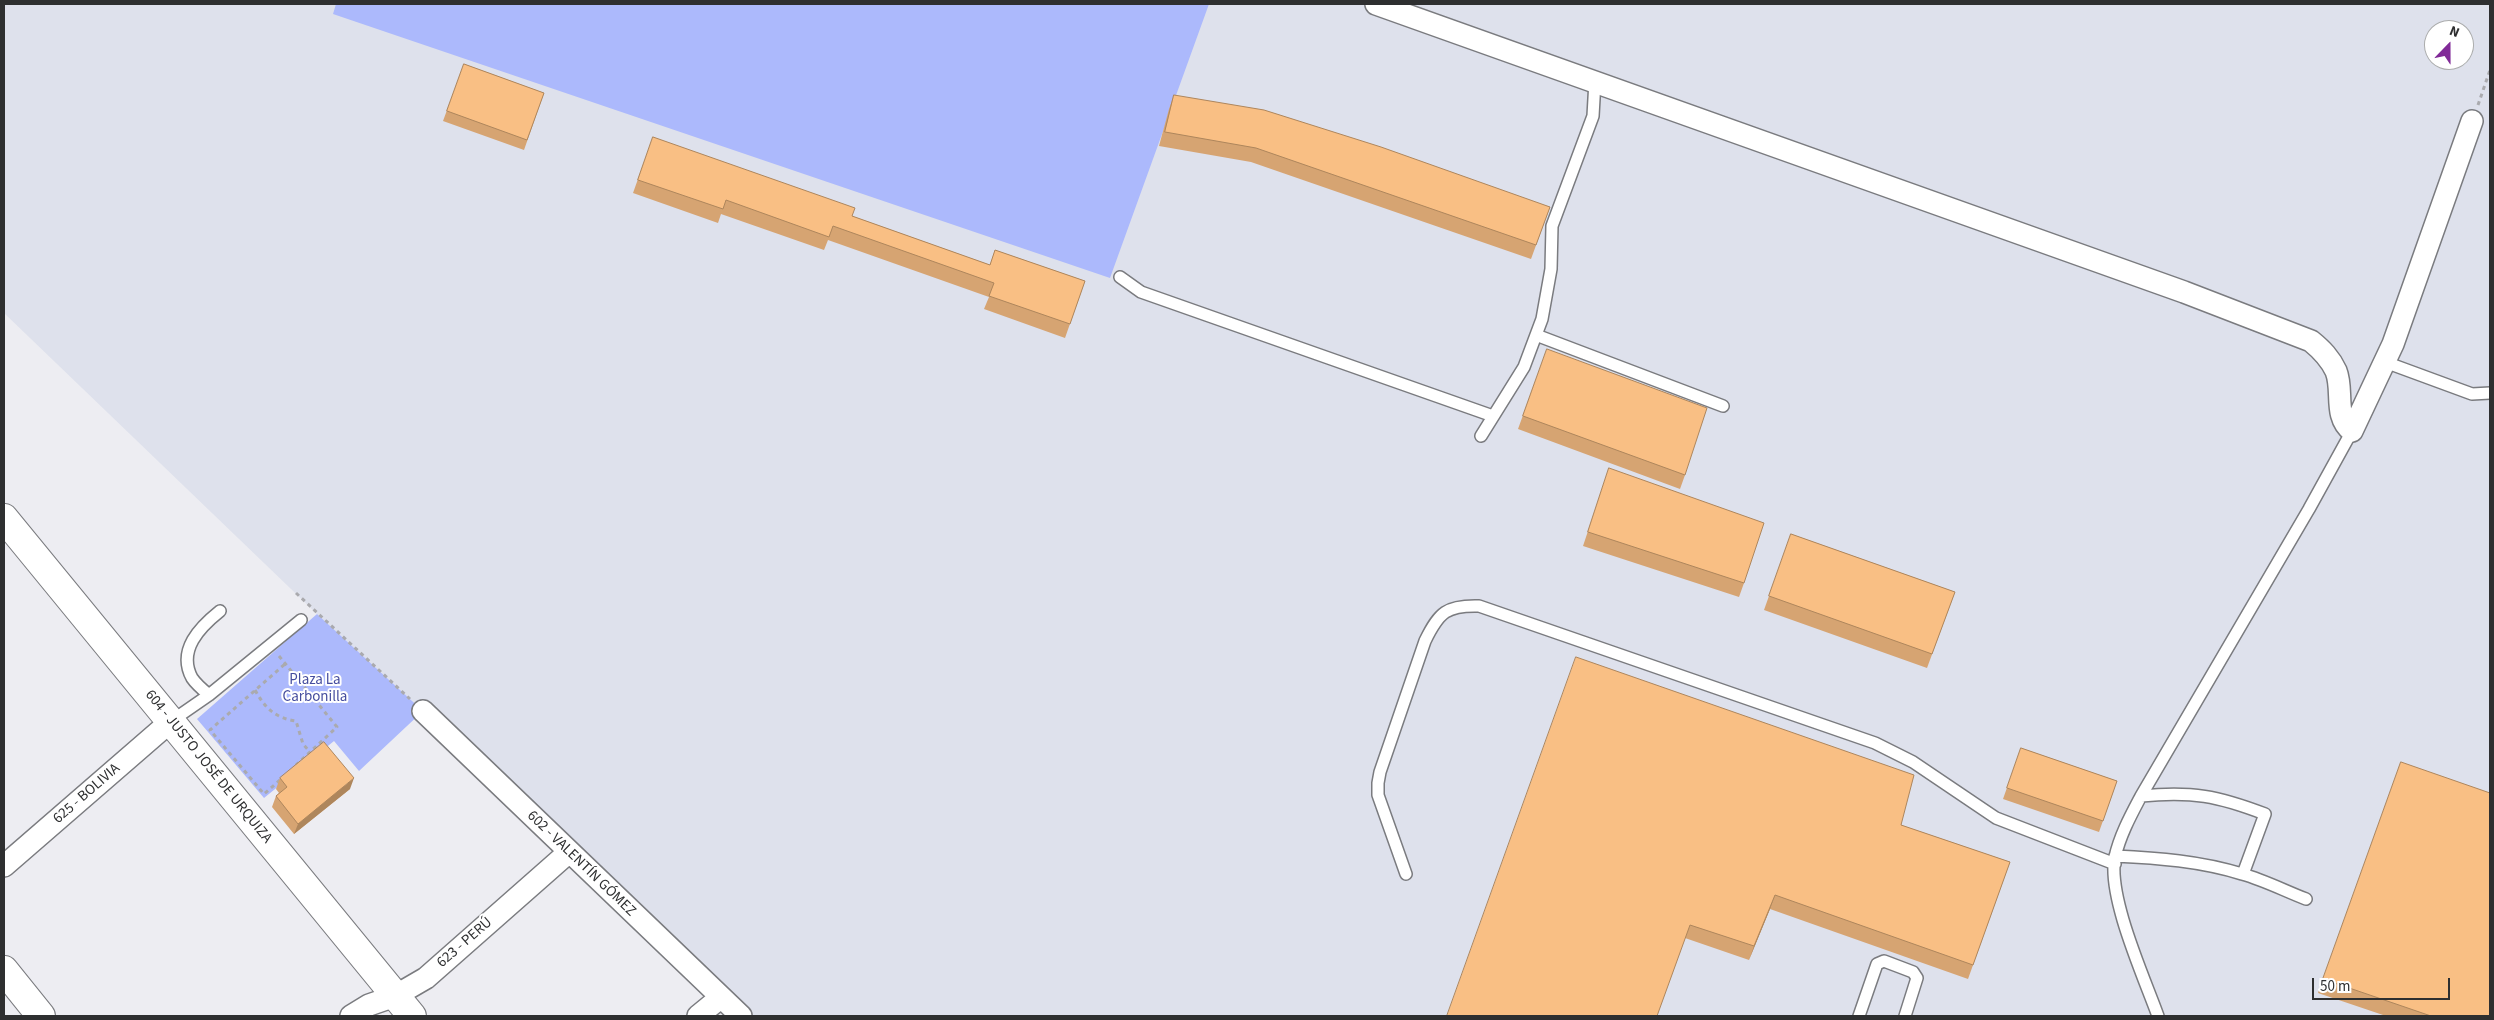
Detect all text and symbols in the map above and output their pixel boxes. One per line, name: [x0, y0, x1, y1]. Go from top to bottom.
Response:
north arrow: [2424, 20, 2474, 70]
text: N: [2446, 21, 2462, 43]
park label: Plaza La Carbonilla: [283, 672, 347, 707]
street label: 604 - JUSTO JOSÉ DE URQUIZA: [141, 687, 275, 847]
street label: 625 - BOLIVIA: [50, 760, 124, 828]
street label: 602 - VALENTÍN GÓMEZ: [523, 807, 639, 921]
street label: 623 - PERÚ: [434, 914, 496, 972]
scale bar: [2314, 968, 2452, 1000]
text: 50 m: [2320, 976, 2350, 997]

